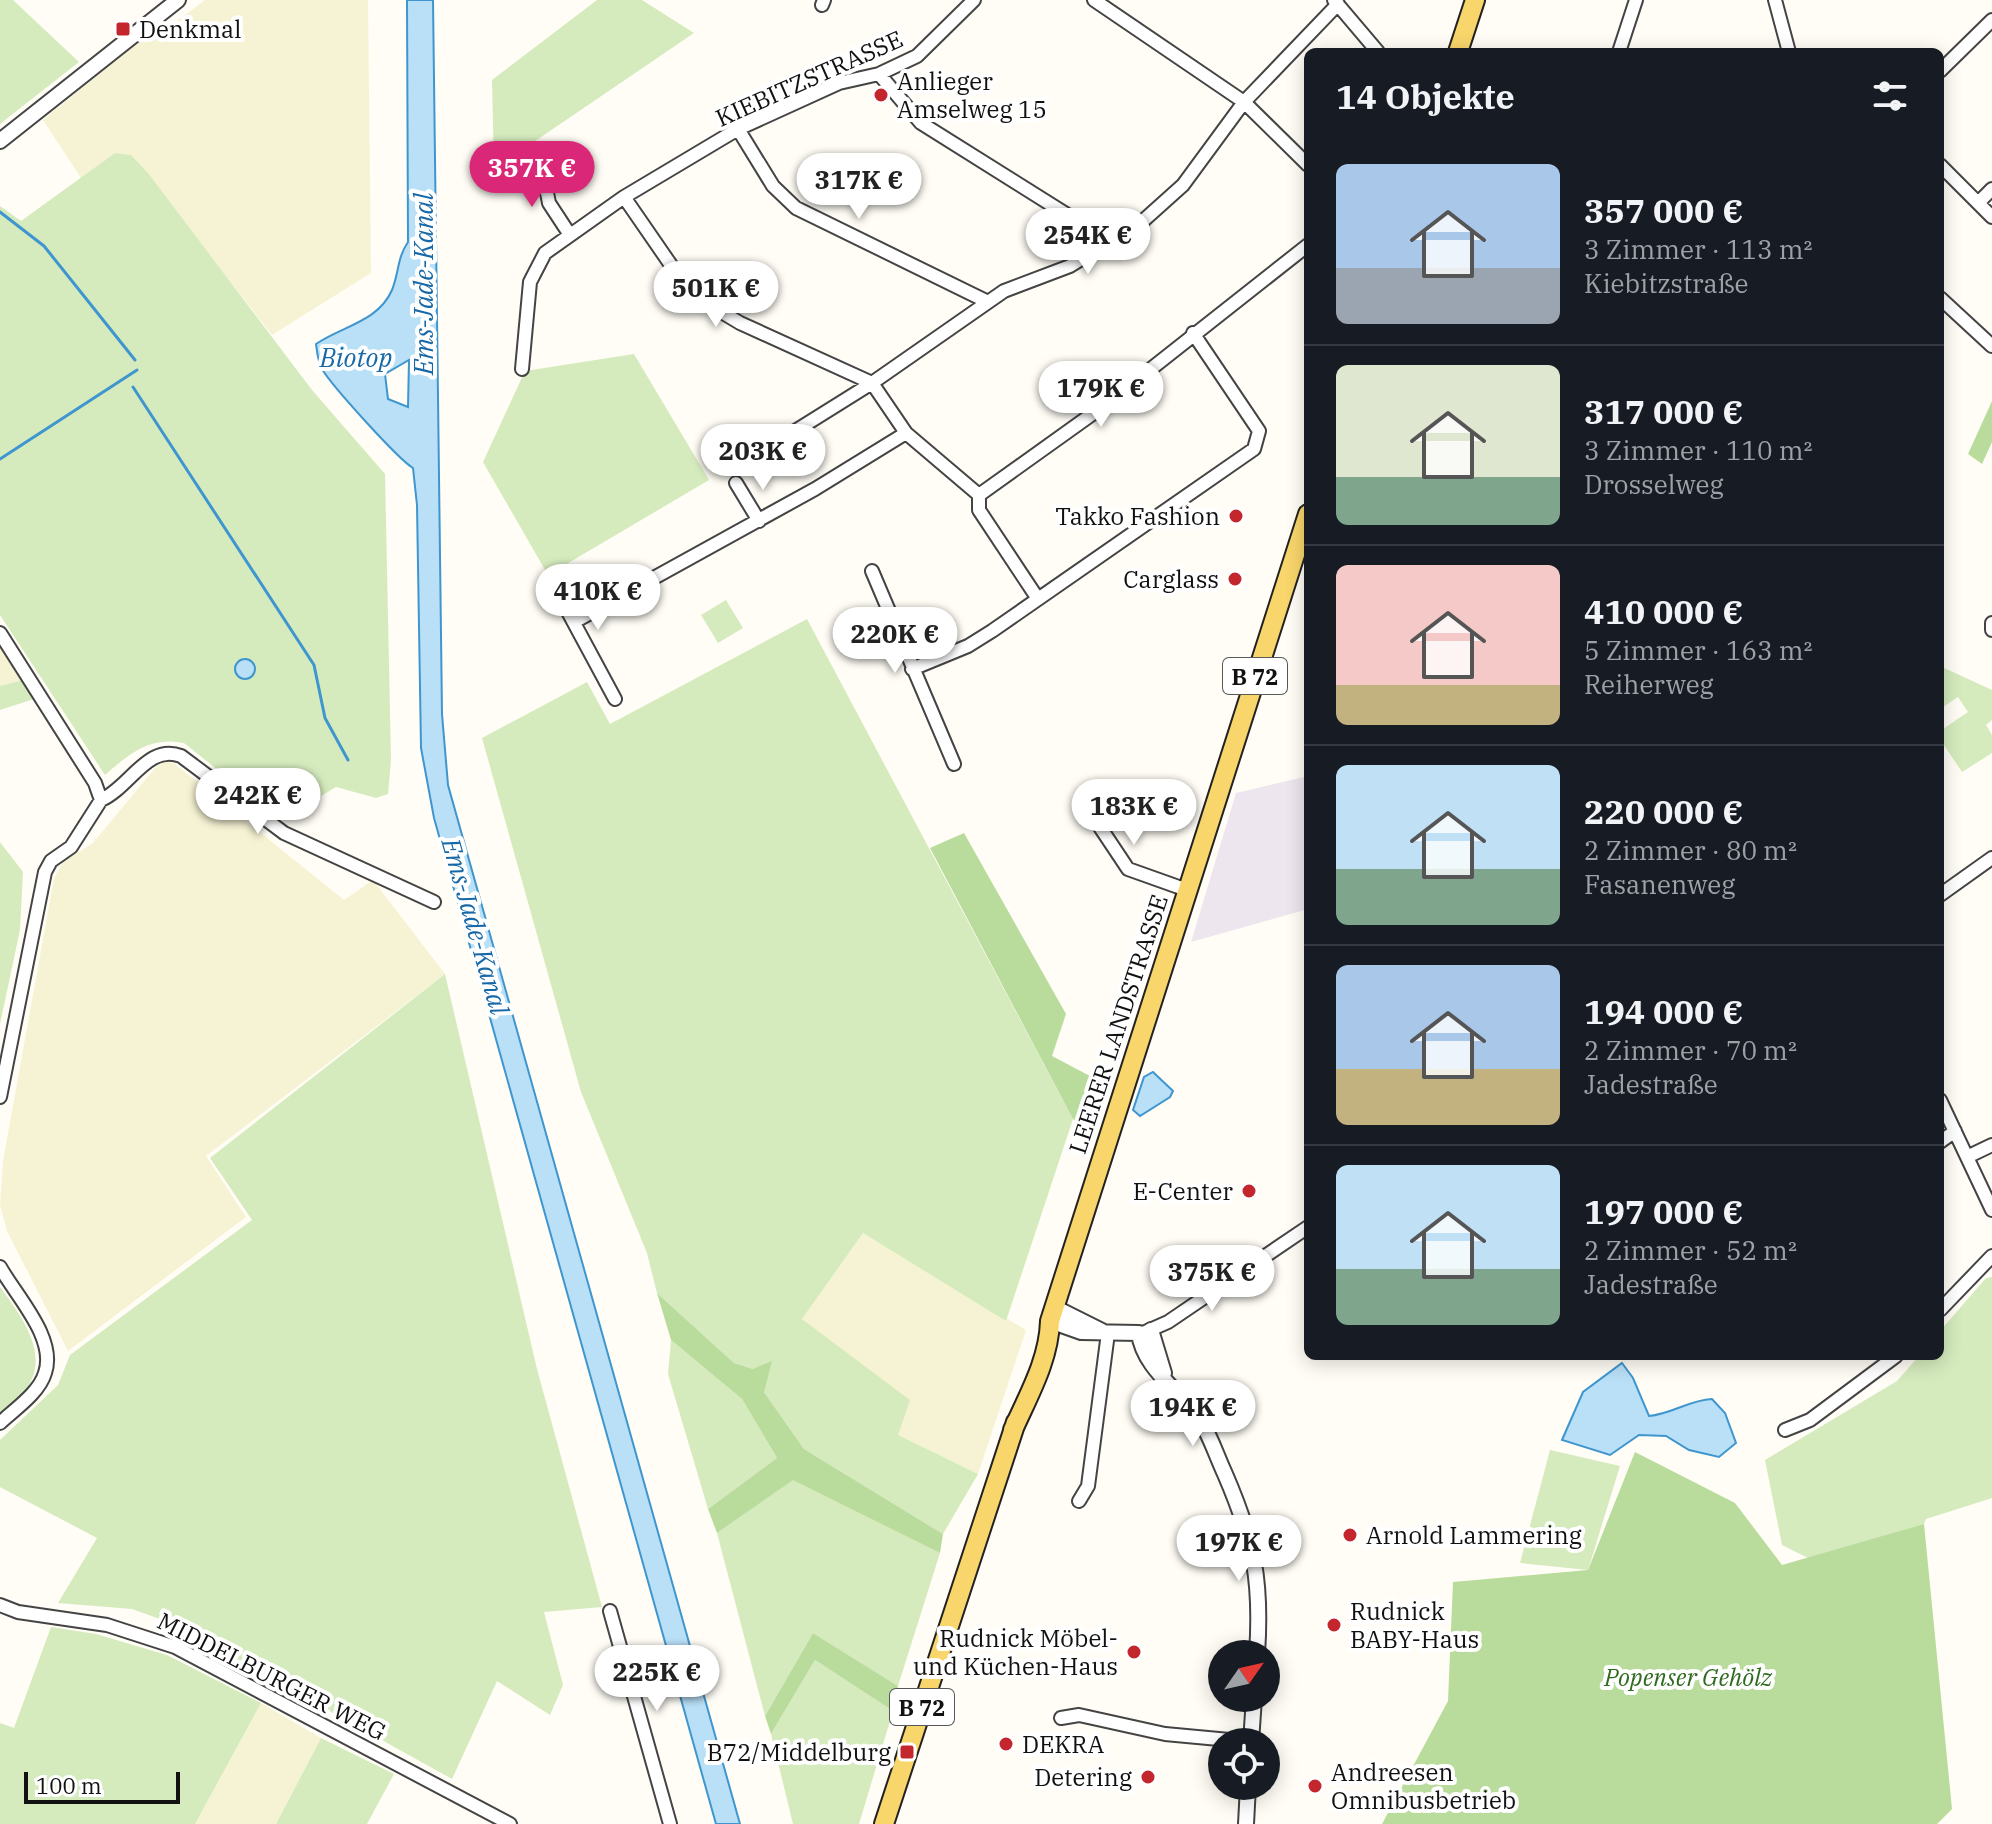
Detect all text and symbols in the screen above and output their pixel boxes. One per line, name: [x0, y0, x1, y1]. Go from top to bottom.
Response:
place label: Denkmal: [139, 13, 241, 45]
marker: Denkmal: [114, 20, 132, 38]
street label: KIEBITZSTRASSE: [710, 22, 908, 134]
place label: Anlieger Amselweg 15: [897, 65, 1047, 125]
text: 14 Objekte: [1336, 74, 1515, 118]
icon: filters: [1868, 74, 1912, 118]
marker: Anlieger Amselweg 15: [872, 86, 890, 104]
pin: 357K €: [467, 141, 597, 209]
text: 357K €: [488, 150, 576, 184]
pin: 317K €: [794, 153, 924, 221]
text: 317K €: [815, 162, 903, 196]
text: 357 000 €: [1584, 188, 1743, 232]
water label: Ems-Jade-Kanal: [406, 192, 440, 376]
icon: home: [1400, 196, 1496, 292]
pin: 254K €: [1023, 208, 1153, 276]
text: 254K €: [1044, 217, 1132, 251]
text: 3 Zimmer · 113 m²: [1584, 232, 1813, 266]
pin: 501K €: [651, 261, 781, 329]
text: Kiebitzstraße: [1584, 266, 1748, 300]
text: 501K €: [672, 270, 760, 304]
water label: Biotop: [319, 340, 392, 374]
pin: 179K €: [1036, 361, 1166, 429]
text: 179K €: [1057, 370, 1145, 404]
text: 317 000 €: [1584, 389, 1743, 433]
icon: home: [1400, 397, 1496, 493]
pin: 203K €: [698, 424, 828, 492]
text: 203K €: [719, 433, 807, 467]
text: 3 Zimmer · 110 m²: [1584, 433, 1813, 467]
text: Drosselweg: [1584, 467, 1724, 501]
place label: Takko Fashion: [1055, 500, 1220, 532]
marker: Takko Fashion: [1227, 507, 1245, 525]
place label: Carglass: [1123, 563, 1219, 595]
pin: 410K €: [533, 564, 663, 632]
marker: Carglass: [1226, 570, 1244, 588]
text: 410K €: [554, 573, 642, 607]
text: 410 000 €: [1584, 589, 1743, 633]
icon: home: [1400, 597, 1496, 693]
pin: 220K €: [830, 607, 960, 675]
text: 220K €: [851, 616, 939, 650]
text: 5 Zimmer · 163 m²: [1584, 633, 1813, 667]
road number: B 72: [1223, 658, 1287, 694]
text: Reiherweg: [1584, 667, 1714, 701]
pin: 242K €: [193, 768, 323, 836]
text: 242K €: [214, 777, 302, 811]
pin: 183K €: [1069, 779, 1199, 847]
text: 183K €: [1090, 788, 1178, 822]
text: 220 000 €: [1584, 789, 1743, 833]
icon: home: [1400, 797, 1496, 893]
water label: Ems-Jade-Kanal: [434, 833, 518, 1019]
text: 2 Zimmer · 80 m²: [1584, 833, 1797, 867]
text: Fasanenweg: [1584, 867, 1735, 901]
street label: LEERER LANDSTRASSE: [1061, 890, 1175, 1158]
text: 194 000 €: [1584, 989, 1743, 1033]
icon: home: [1400, 997, 1496, 1093]
text: 2 Zimmer · 70 m²: [1584, 1033, 1797, 1067]
text: Jadestraße: [1584, 1067, 1718, 1101]
place label: E-Center: [1133, 1175, 1233, 1207]
marker: E-Center: [1240, 1182, 1258, 1200]
text: 197 000 €: [1584, 1189, 1743, 1233]
icon: home: [1400, 1197, 1496, 1293]
text: 2 Zimmer · 52 m²: [1584, 1233, 1797, 1267]
pin: 375K €: [1147, 1245, 1277, 1313]
text: 375K €: [1168, 1254, 1256, 1288]
text: Jadestraße: [1584, 1267, 1718, 1301]
pin: 194K €: [1128, 1380, 1258, 1448]
text: 194K €: [1149, 1389, 1237, 1423]
pin: 197K €: [1174, 1515, 1304, 1583]
place label: Arnold Lammering: [1366, 1519, 1582, 1551]
text: 197K €: [1195, 1524, 1283, 1558]
marker: Arnold Lammering: [1341, 1526, 1359, 1544]
place label: Rudnick BABY-Haus: [1350, 1595, 1479, 1655]
street label: MIDDELBURGER WEG: [152, 1604, 392, 1748]
marker: Rudnick BABY-Haus: [1325, 1616, 1343, 1634]
place label: Rudnick Möbel- und Küchen-Haus: [913, 1622, 1118, 1682]
north arrow: [1208, 1640, 1280, 1712]
map controls: [1208, 1640, 1280, 1800]
marker: Rudnick Möbel- und Küchen-Haus: [1125, 1643, 1143, 1661]
pin: 225K €: [592, 1645, 722, 1713]
text: 225K €: [613, 1654, 701, 1688]
park label: Popenser Gehölz: [1603, 1661, 1773, 1693]
road number: B 72: [890, 1689, 954, 1725]
place label: DEKRA: [1022, 1728, 1105, 1760]
button: locate: [1208, 1728, 1280, 1800]
marker: DEKRA: [997, 1735, 1015, 1753]
place label: B72/Middelburg: [707, 1736, 891, 1768]
marker: B72/Middelburg: [898, 1743, 916, 1761]
place label: Andreesen Omnibusbetrieb: [1331, 1756, 1516, 1816]
place label: Detering: [1034, 1761, 1132, 1793]
scale bar: [24, 1768, 180, 1804]
marker: Detering: [1139, 1768, 1157, 1786]
text: 100 m: [36, 1771, 102, 1800]
marker: Andreesen Omnibusbetrieb: [1306, 1777, 1324, 1795]

